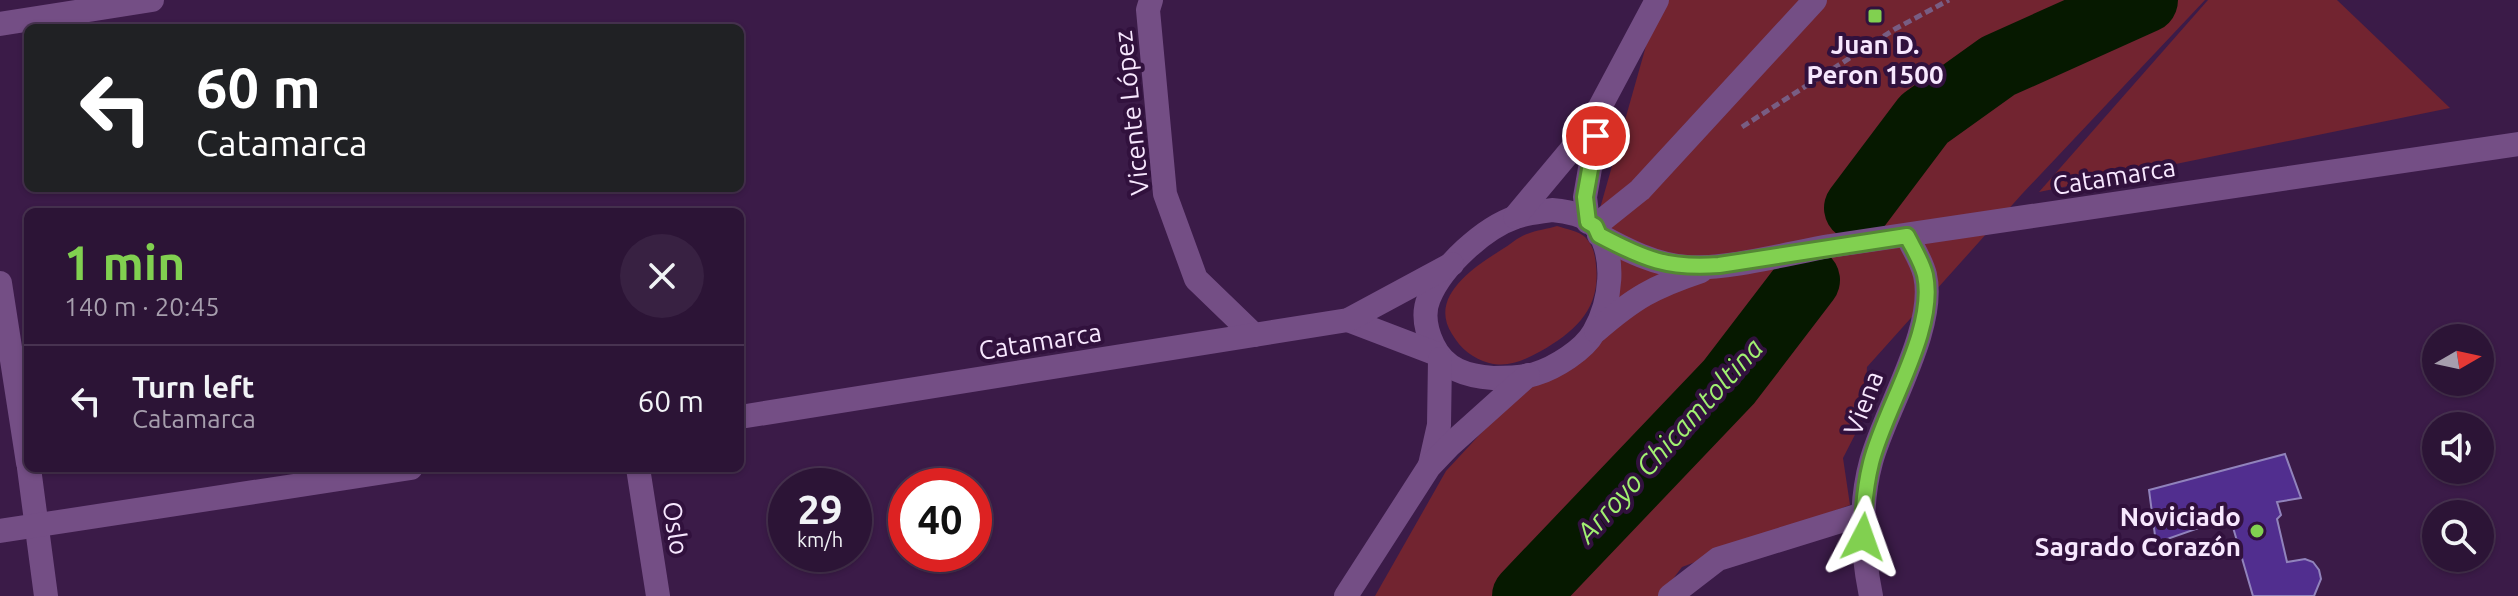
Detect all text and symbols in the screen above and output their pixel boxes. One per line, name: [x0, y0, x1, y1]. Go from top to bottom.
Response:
marker: Juan D. Peron 1500: [1866, 7, 1884, 25]
street label: Vicente López: [1108, 29, 1154, 197]
place label: Juan D. Peron 1500: [1806, 30, 1944, 89]
icon: left: [64, 56, 168, 160]
text: 60 m: [196, 56, 321, 119]
pin: [1562, 102, 1630, 170]
icon: arrive: [1574, 114, 1618, 158]
text: Catamarca: [196, 122, 368, 163]
street label: Catamarca: [2051, 152, 2177, 200]
button: close: [620, 234, 704, 318]
text: 1 min: [64, 235, 185, 289]
text: 140 m · 20:45: [64, 292, 220, 321]
street label: Catamarca: [977, 317, 1103, 365]
north arrow: [2422, 324, 2494, 396]
map controls: [2422, 324, 2494, 572]
water label: Arroyo Chicamtoltina: [1568, 332, 1769, 550]
street label: Viena: [1838, 367, 1888, 439]
text: Turn left: [132, 370, 254, 404]
icon: left: [64, 379, 108, 423]
text: 60 m: [637, 384, 704, 418]
text: Catamarca: [132, 404, 256, 433]
button: sound: [2422, 412, 2494, 484]
speed limit sign: 40: [888, 468, 992, 572]
text: 29: [797, 487, 843, 532]
position arrow: [1821, 495, 1905, 579]
street label: Oslo: [657, 499, 695, 557]
button: search: [2422, 500, 2494, 572]
place label: Noviciado Sagrado Corazón: [2035, 502, 2241, 561]
marker: Noviciado Sagrado Corazón: [2248, 522, 2266, 540]
text: km/h: [797, 528, 843, 551]

